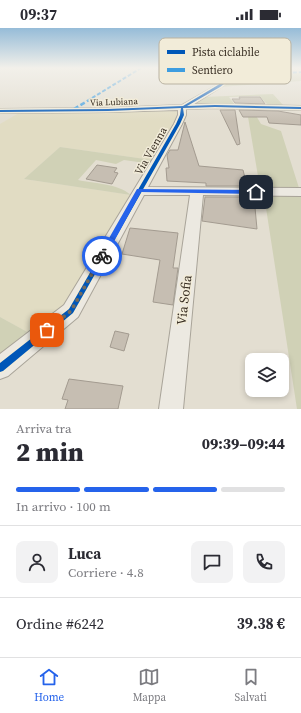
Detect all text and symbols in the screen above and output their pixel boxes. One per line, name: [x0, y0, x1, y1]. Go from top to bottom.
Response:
text: 09:37: [20, 4, 57, 25]
legend: [159, 38, 291, 84]
text: Pista ciclabile: [192, 45, 260, 60]
text: Sentiero: [192, 63, 233, 78]
street label: Via Lubiana: [90, 95, 139, 109]
street label: Via Vienna: [131, 124, 171, 178]
pin: [239, 175, 273, 209]
icon: home: [245, 181, 267, 203]
courier: [82, 236, 122, 276]
icon: bike: [91, 245, 113, 267]
street label: Via Sofia: [173, 274, 196, 326]
pin: [30, 313, 64, 347]
icon: bag: [36, 319, 58, 341]
map controls: [245, 353, 289, 397]
button: layers: [245, 353, 289, 397]
text: Arriva tra: [16, 420, 72, 437]
text: 09:39–09:44: [202, 433, 285, 454]
text: 2 min: [16, 434, 84, 470]
text: In arrivo · 100 m: [16, 498, 111, 515]
button: person: [16, 541, 58, 583]
button: chat: [191, 541, 233, 583]
button: phone: [243, 541, 285, 583]
text: Luca: [68, 543, 101, 564]
text: Corriere · 4.8: [68, 564, 144, 581]
text: Ordine #6242: [16, 613, 104, 634]
text: 39.38 €: [237, 613, 285, 634]
tab: Home: [34, 666, 64, 705]
tab: Mappa: [133, 666, 166, 705]
tab: Salvati: [235, 666, 267, 705]

